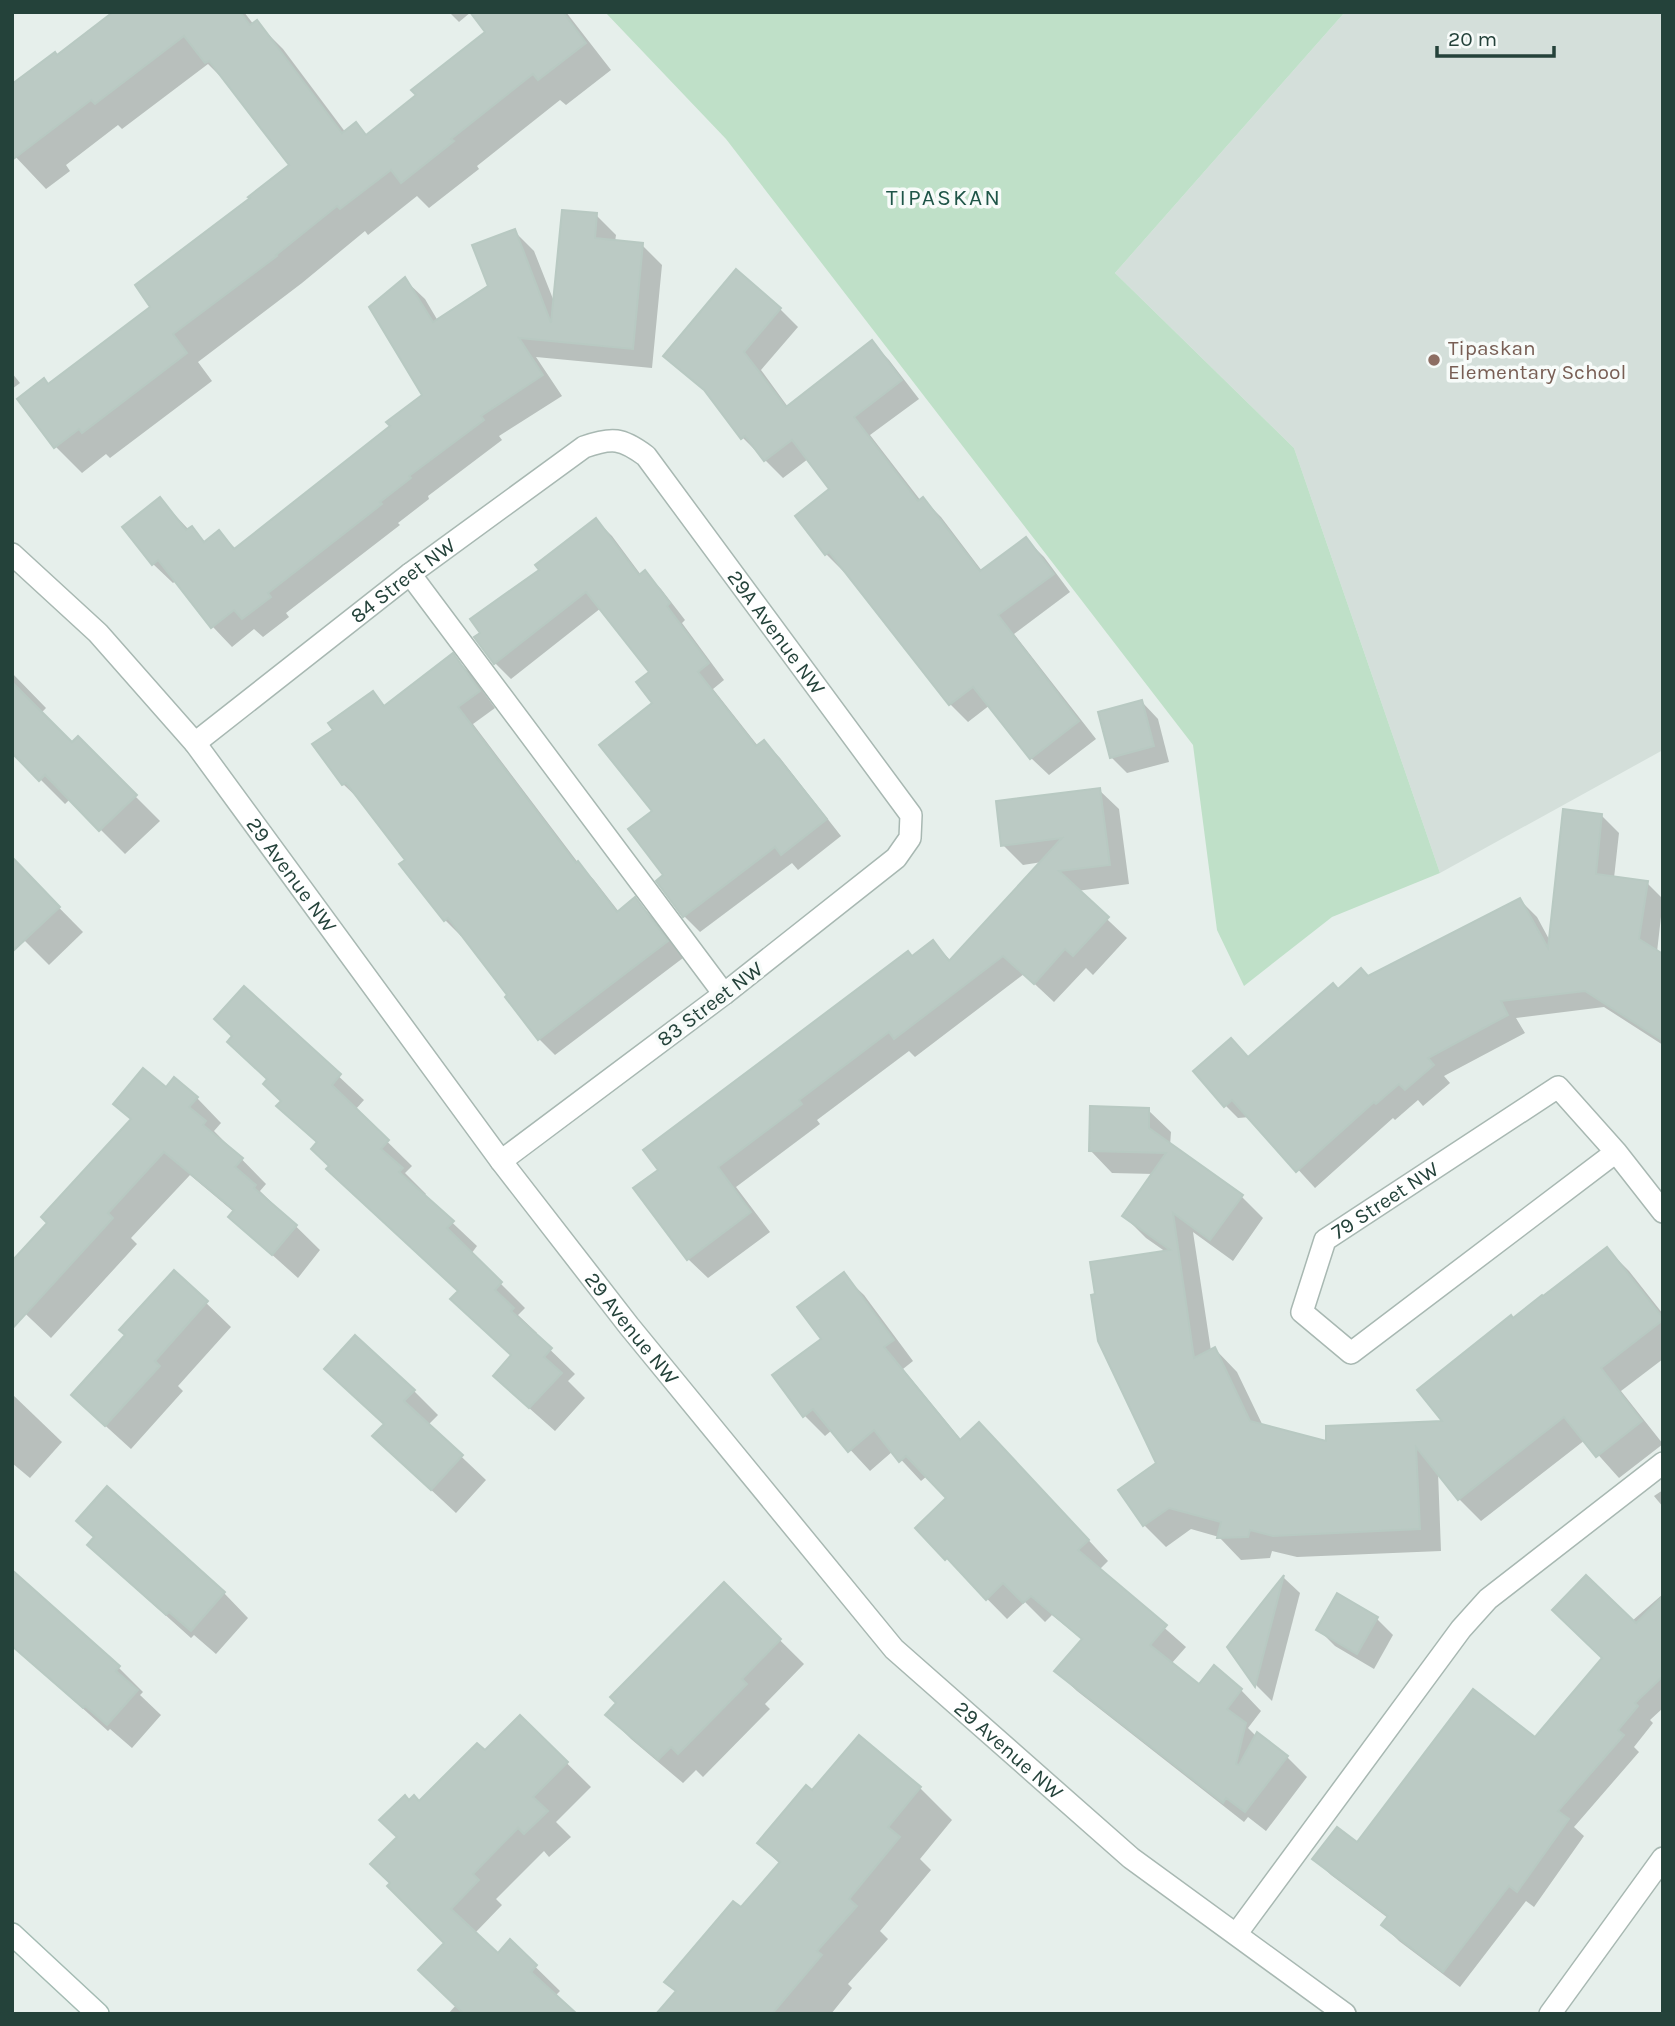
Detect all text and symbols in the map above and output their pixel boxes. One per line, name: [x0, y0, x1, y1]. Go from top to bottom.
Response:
scale bar: [1437, 14, 1554, 58]
text: 20 m: [1448, 27, 1497, 51]
district label: TIPASKAN: [886, 184, 1002, 211]
place label: Tipaskan Elementary School: [1448, 336, 1626, 384]
marker: Tipaskan Elementary School: [1426, 352, 1442, 368]
street label: 84 Street NW: [346, 533, 460, 628]
street label: 29A Avenue NW: [722, 565, 830, 700]
street label: 29 Avenue NW: [242, 813, 342, 937]
street label: 83 Street NW: [652, 956, 768, 1052]
street label: 79 Street NW: [1327, 1157, 1443, 1244]
street label: 29 Avenue NW: [580, 1268, 684, 1389]
street label: 29 Avenue NW: [949, 1696, 1068, 1804]

